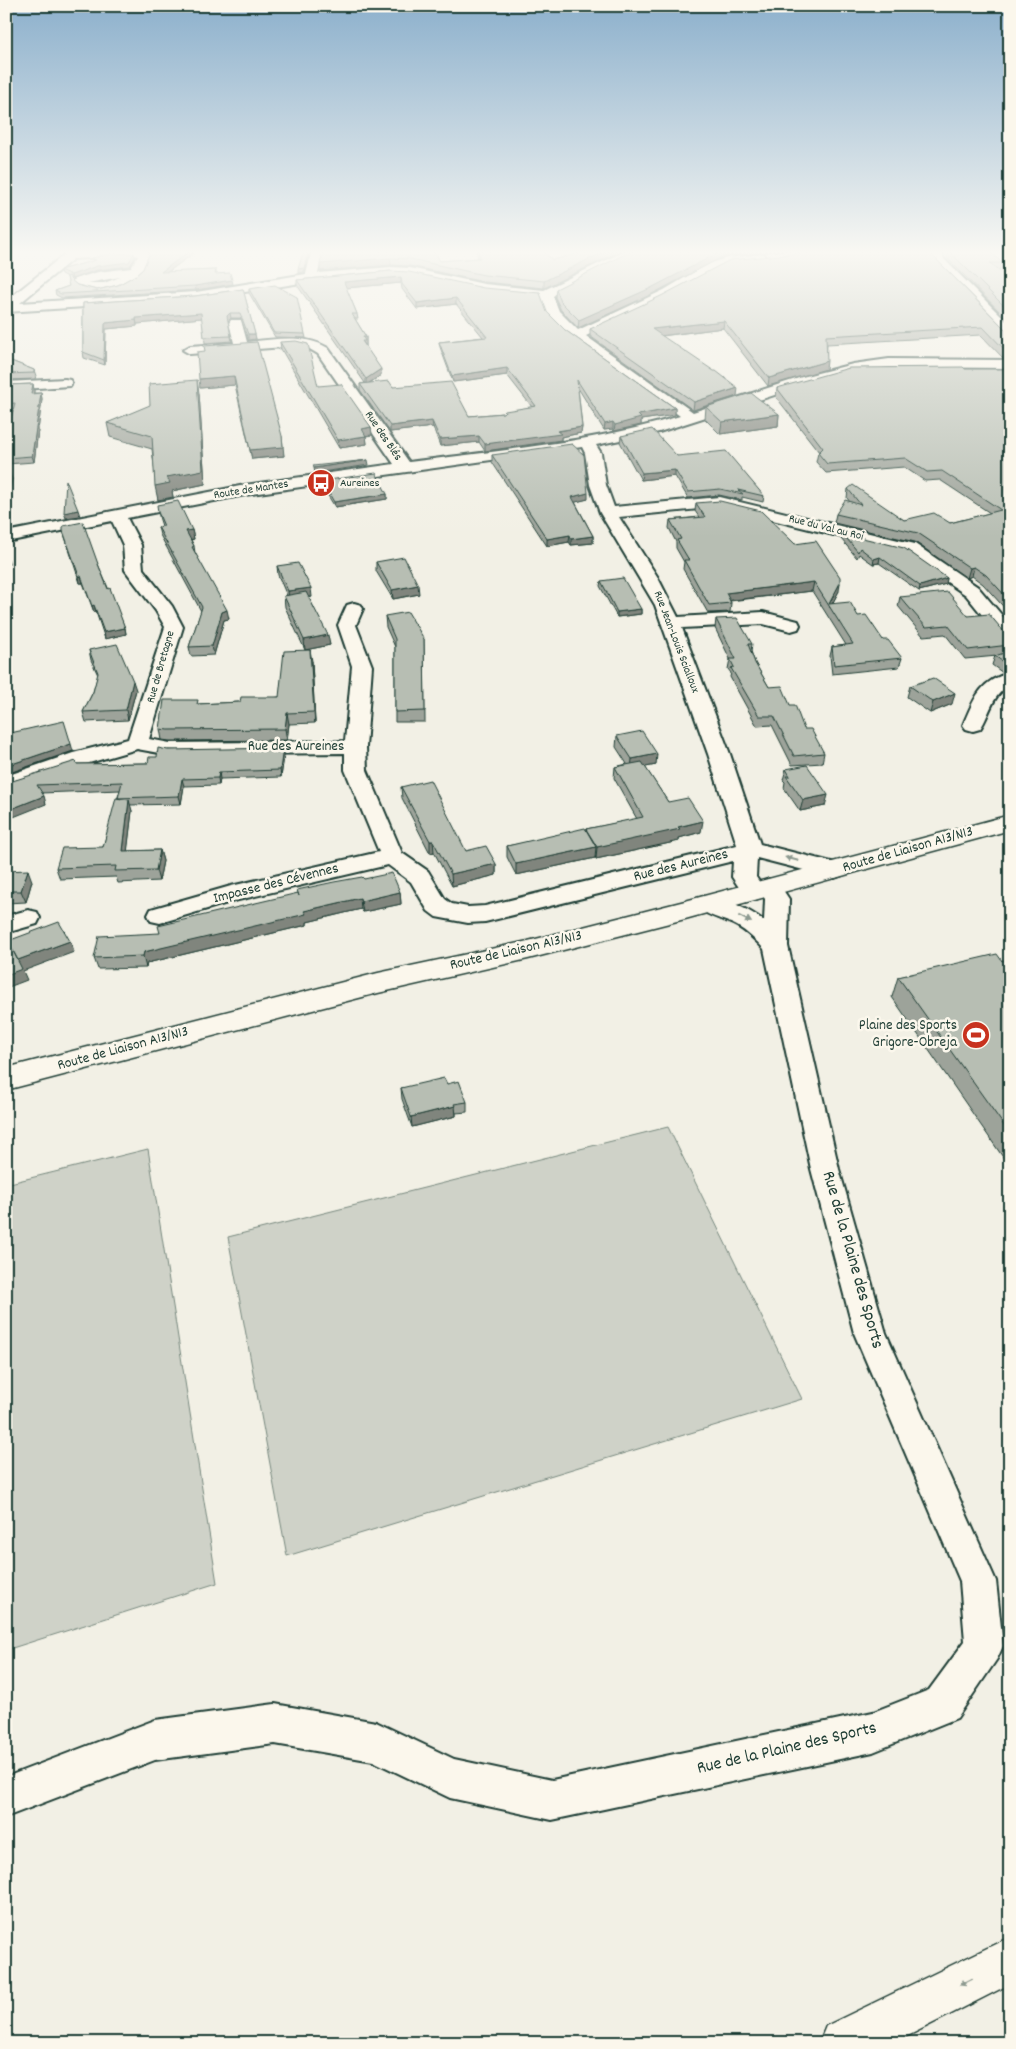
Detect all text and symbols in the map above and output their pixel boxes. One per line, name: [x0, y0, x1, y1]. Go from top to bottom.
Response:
street label: Rue des Blés: [360, 408, 406, 464]
bus stop icon: Aureines: [306, 468, 336, 498]
place label: Aureines: [340, 475, 380, 492]
street label: Route de Mantes: [212, 476, 290, 504]
street label: Rue du Val au Roi: [787, 510, 865, 546]
street label: Rue Jean-Louis Scialloux: [649, 589, 703, 696]
street label: Rue de Bretagne: [143, 629, 179, 705]
street label: Rue des Aureines: [248, 736, 344, 758]
street label: Route de Liaison A13/N13: [840, 821, 976, 879]
street label: Rue des Aureines: [631, 844, 731, 888]
one-way arrow: [785, 855, 800, 863]
street label: Impasse des Cévennes: [211, 858, 341, 910]
one-way arrow: [738, 915, 753, 923]
street label: Route de Liaison A13/N13: [448, 925, 584, 977]
place label: Plaine des Sports Grigore-Obreja: [859, 1015, 958, 1054]
sports icon: Plaine des Sports Grigore-Obreja: [961, 1020, 991, 1050]
street label: Route de Liaison A13/N13: [55, 1021, 191, 1077]
street label: Rue de la Plaine des Sports: [815, 1168, 889, 1352]
street label: Rue de la Plaine des Sports: [695, 1716, 879, 1782]
one-way arrow: [959, 1978, 973, 1986]

